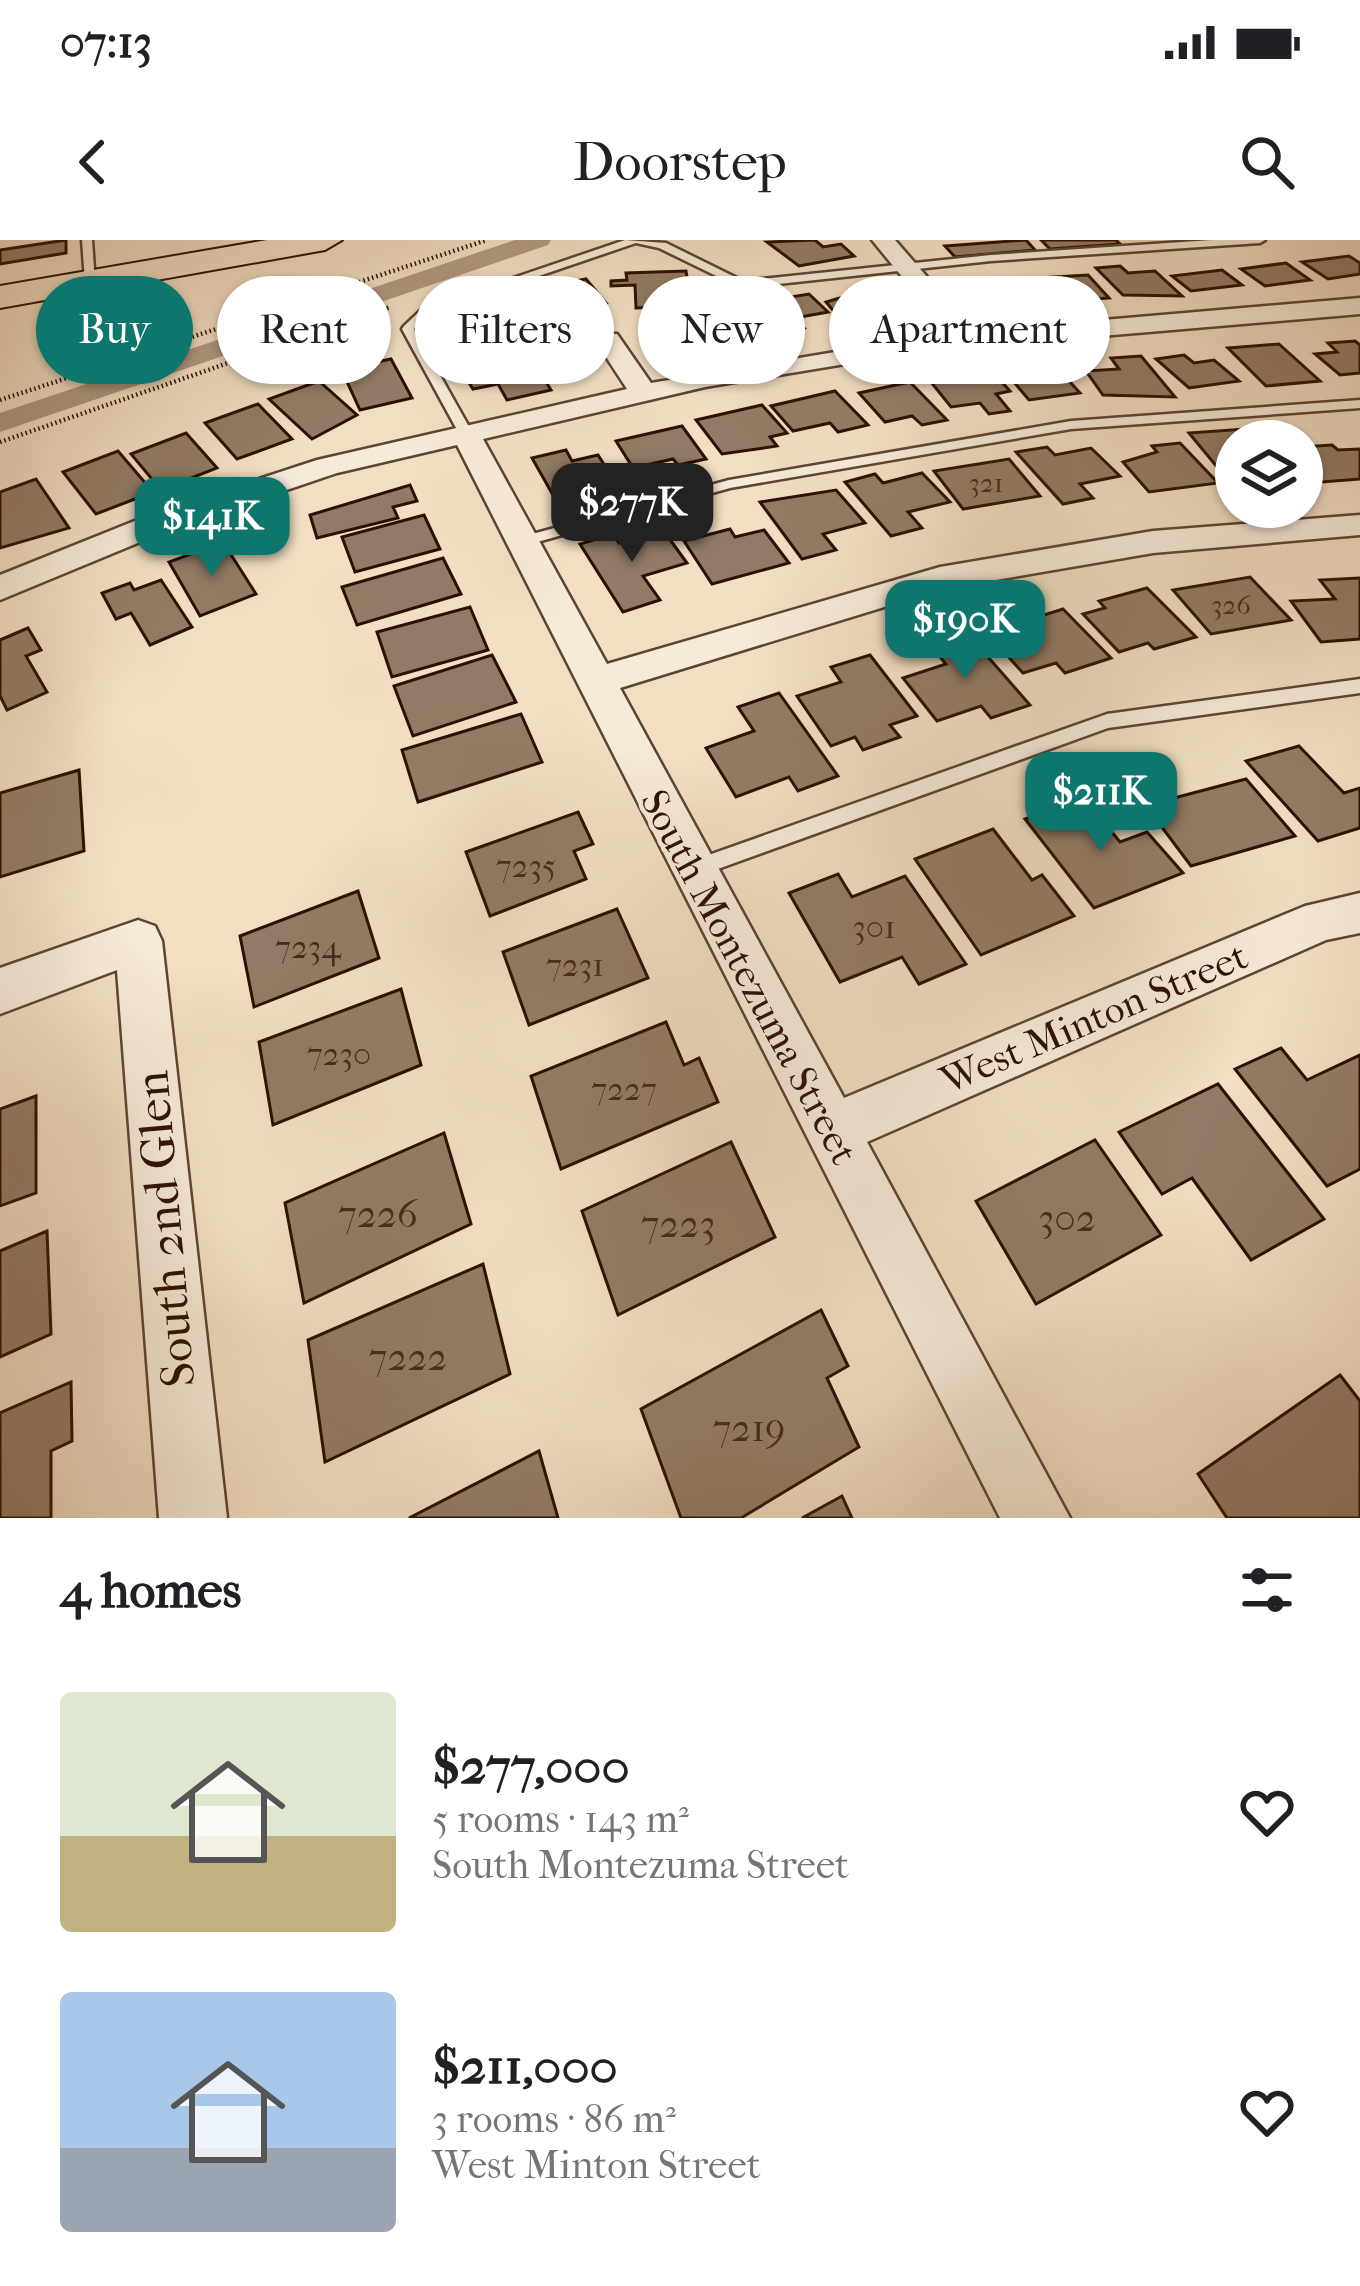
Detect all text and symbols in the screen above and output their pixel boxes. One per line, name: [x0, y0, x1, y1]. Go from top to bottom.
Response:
text: 07:13: [60, 16, 152, 69]
icon: back: [60, 129, 126, 195]
icon: search: [1234, 129, 1300, 195]
text: Doorstep: [573, 131, 787, 194]
chip: Buy: [36, 276, 193, 384]
chip: Rent: [217, 276, 391, 384]
chip: Filters: [415, 276, 614, 384]
chip: New: [638, 276, 805, 384]
chip: Apartment: [829, 276, 1110, 384]
map controls: [1215, 420, 1323, 528]
button: layers: [1215, 420, 1323, 528]
pin: $277K: [548, 463, 716, 565]
house number: 321: [969, 467, 1003, 499]
pin: $141K: [128, 477, 296, 579]
text: $277K: [578, 479, 686, 525]
text: $141K: [162, 493, 262, 539]
pin: $190K: [881, 580, 1049, 682]
house number: 326: [1211, 589, 1251, 621]
text: $190K: [912, 596, 1018, 642]
pin: $211K: [1017, 752, 1185, 854]
text: $211K: [1052, 768, 1150, 814]
street label: South Montezuma Street: [631, 782, 867, 1172]
house number: 7235: [496, 847, 556, 886]
house number: 301: [852, 908, 896, 947]
house number: 7234: [275, 928, 342, 967]
street label: West Minton Street: [933, 933, 1254, 1104]
house number: 7231: [546, 946, 604, 985]
house number: 7230: [307, 1035, 371, 1074]
street label: South 2nd Glen: [123, 1068, 207, 1390]
house number: 7227: [591, 1070, 657, 1109]
house number: 7226: [338, 1191, 419, 1237]
house number: 302: [1038, 1195, 1096, 1241]
house number: 7223: [641, 1201, 715, 1247]
house number: 7222: [369, 1334, 447, 1380]
house number: 7219: [712, 1405, 786, 1451]
icon: filters: [1234, 1557, 1300, 1623]
text: 4 homes: [60, 1560, 241, 1620]
text: $277,000: [432, 1736, 630, 1796]
icon: home: [156, 1740, 300, 1884]
icon: heart: [1234, 1779, 1300, 1845]
text: 5 rooms · 143 m²: [432, 1796, 689, 1842]
text: South Montezuma Street: [432, 1842, 849, 1888]
text: $211,000: [432, 2036, 618, 2096]
icon: home: [156, 2040, 300, 2184]
icon: heart: [1234, 2079, 1300, 2145]
text: 3 rooms · 86 m²: [432, 2096, 676, 2142]
text: West Minton Street: [432, 2142, 761, 2188]

